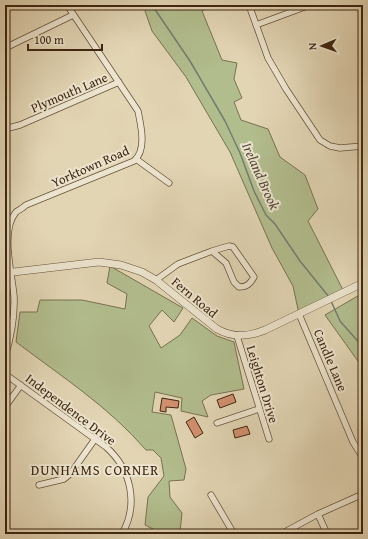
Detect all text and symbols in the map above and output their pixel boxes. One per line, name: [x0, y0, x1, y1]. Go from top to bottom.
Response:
scale bar: [28, 26, 102, 52]
north arrow: [302, 26, 342, 66]
text: 100 m: [34, 31, 64, 48]
text: N: [304, 42, 320, 50]
street label: Plymouth Lane: [28, 68, 111, 117]
water label: Ireland Brook: [237, 139, 285, 213]
street label: Yorktown Road: [48, 141, 132, 192]
street label: Fern Road: [168, 273, 222, 322]
street label: Candle Lane: [309, 326, 352, 394]
street label: Leighton Drive: [242, 343, 283, 425]
street label: Independence Drive: [21, 369, 120, 450]
district label: DUNHAMS CORNER: [31, 460, 159, 480]

